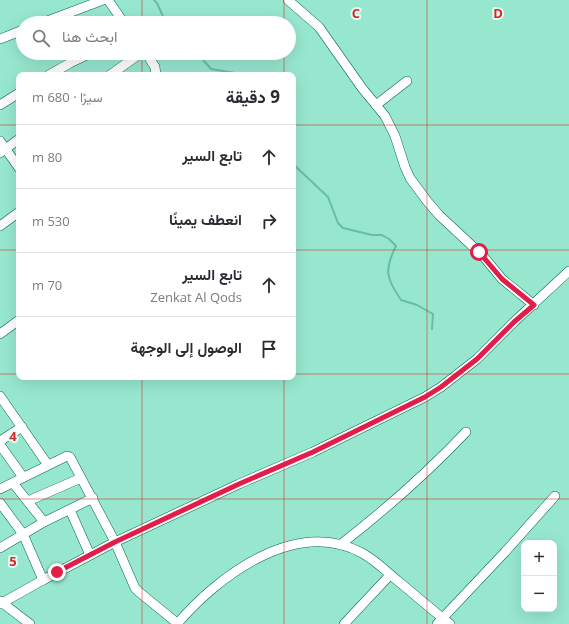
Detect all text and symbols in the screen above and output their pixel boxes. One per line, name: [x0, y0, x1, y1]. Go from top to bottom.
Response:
text: C: [352, 4, 360, 22]
text: D: [493, 4, 503, 22]
search box: [16, 16, 296, 60]
text: ابحث هنا: [62, 26, 117, 46]
icon: search: [30, 27, 52, 49]
text: 9 دقيقة: [226, 85, 280, 108]
text: سيرًا · 680 m: [32, 88, 102, 106]
text: تابع السير: [182, 145, 242, 165]
icon: ahead: [258, 146, 280, 168]
text: 80 m: [32, 148, 62, 166]
text: انعطف يمينًا: [169, 209, 242, 229]
icon: right: [258, 210, 280, 232]
text: 530 m: [32, 212, 70, 230]
route start: [470, 243, 488, 261]
text: تابع السير: [182, 264, 242, 284]
icon: ahead: [258, 274, 280, 296]
text: 70 m: [32, 276, 62, 294]
text: Zenkat Al Qods: [150, 288, 242, 306]
text: الوصول إلى الوجهة: [131, 337, 242, 357]
icon: arrive: [258, 338, 280, 360]
text: 4: [9, 427, 17, 445]
map controls: [521, 540, 557, 612]
button: +: [521, 540, 557, 576]
text: 5: [9, 552, 17, 570]
route end: [48, 563, 66, 581]
button: −: [521, 576, 557, 612]

